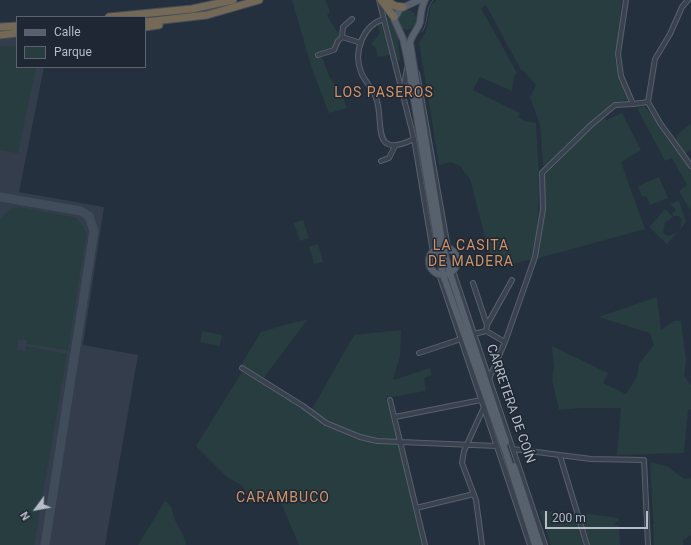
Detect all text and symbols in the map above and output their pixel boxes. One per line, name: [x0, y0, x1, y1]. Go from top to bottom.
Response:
legend: [16, 16, 146, 68]
text: Calle: [54, 25, 81, 39]
text: Parque: [54, 45, 92, 59]
district label: LOS PASEROS: [334, 85, 434, 101]
district label: LA CASITA DE MADERA: [428, 238, 514, 270]
street label: CARRETERA DE COÍN: [482, 343, 538, 465]
north arrow: [16, 489, 56, 529]
district label: CARAMBUCO: [236, 490, 330, 506]
scale bar: [547, 503, 650, 529]
text: N: [18, 509, 33, 522]
text: 200 m: [552, 511, 586, 525]

